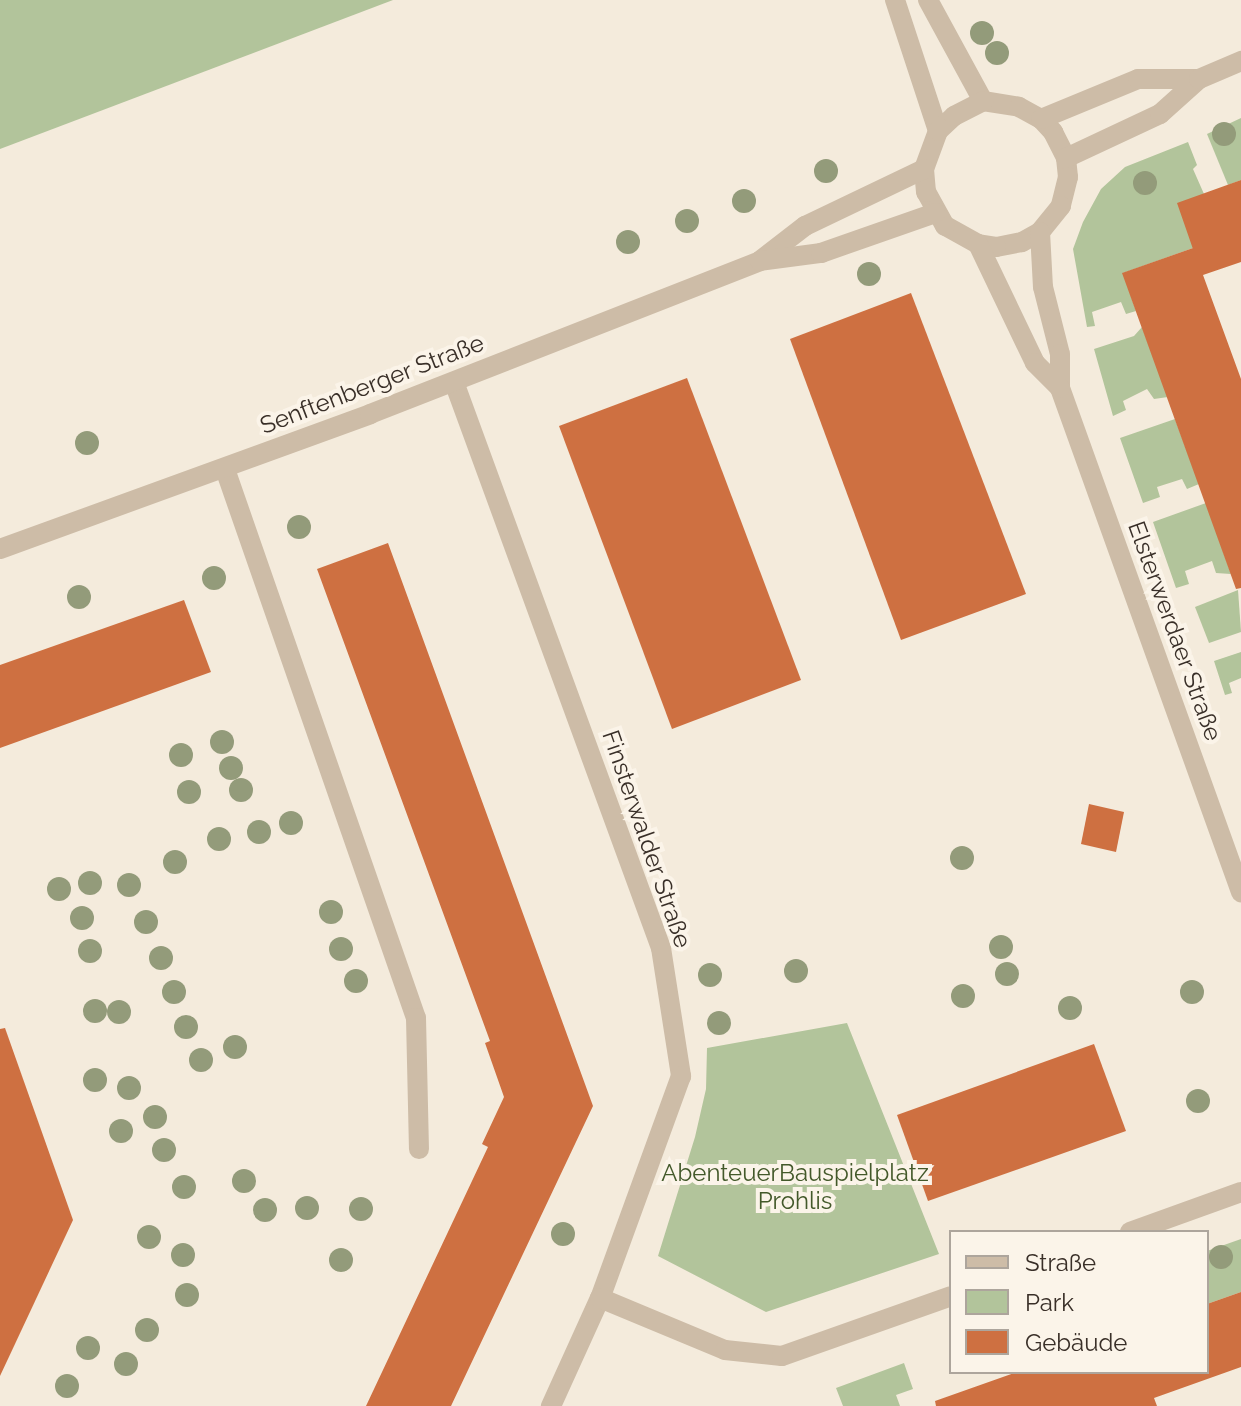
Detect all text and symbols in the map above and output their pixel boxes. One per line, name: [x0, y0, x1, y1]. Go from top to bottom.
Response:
street label: Senftenberger Straße: [256, 328, 488, 440]
street label: Elsterwerdaer Straße: [1122, 517, 1228, 745]
street label: Finsterwalder Straße: [596, 726, 698, 952]
park label: AbenteuerBauspielplatz Prohlis: [661, 1159, 929, 1215]
legend: [949, 1230, 1209, 1374]
text: Straße: [1025, 1248, 1096, 1277]
text: Park: [1025, 1288, 1074, 1317]
text: Gebäude: [1025, 1328, 1127, 1357]

